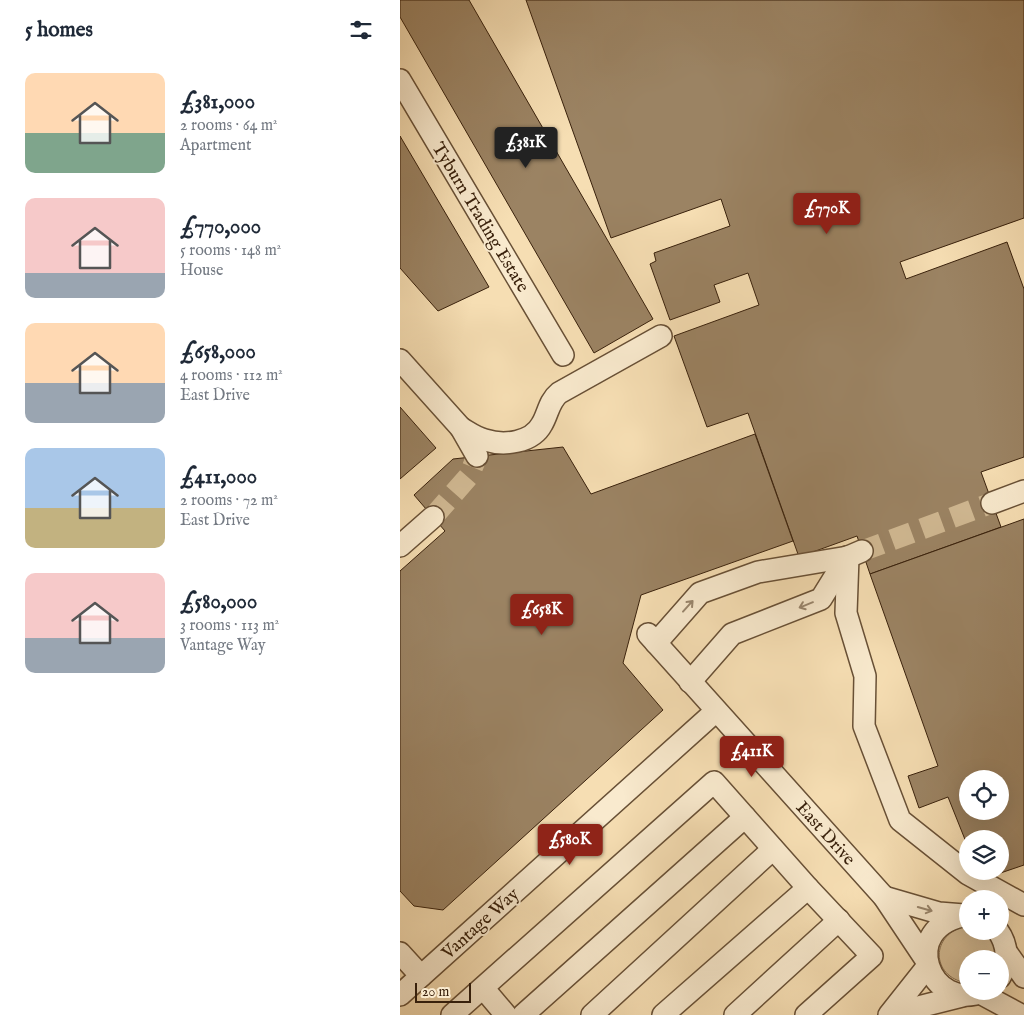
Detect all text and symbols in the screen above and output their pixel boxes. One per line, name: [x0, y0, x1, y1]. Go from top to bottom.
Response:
icon: filters: [347, 16, 375, 44]
text: 5 homes: [25, 17, 93, 44]
text: £381,000: [180, 89, 255, 116]
icon: home: [65, 93, 125, 153]
text: 2 rooms · 64 m²: [180, 116, 278, 136]
pin: £381K: [491, 126, 561, 169]
text: £381K: [506, 133, 546, 153]
text: Apartment: [180, 136, 251, 156]
street label: Tyburn Trading Estate: [426, 139, 534, 297]
pin: £770K: [792, 192, 862, 235]
text: £770K: [804, 199, 850, 219]
text: £770,000: [180, 214, 261, 241]
icon: home: [65, 218, 125, 278]
text: 5 rooms · 148 m²: [180, 241, 281, 261]
text: House: [180, 261, 223, 281]
text: £658,000: [180, 339, 256, 366]
icon: home: [65, 343, 125, 403]
text: 4 rooms · 112 m²: [180, 366, 283, 386]
text: East Drive: [180, 386, 250, 406]
text: £411,000: [180, 464, 257, 491]
icon: home: [65, 468, 125, 528]
text: 2 rooms · 72 m²: [180, 491, 278, 511]
text: East Drive: [180, 511, 250, 531]
text: £580,000: [180, 589, 257, 616]
icon: home: [65, 593, 125, 653]
pin: £658K: [507, 594, 577, 636]
text: £658K: [521, 600, 563, 620]
one-way arrow: [682, 600, 694, 613]
one-way arrow: [799, 601, 814, 610]
text: 3 rooms · 113 m²: [180, 616, 279, 636]
text: Vantage Way: [180, 636, 266, 656]
pin: £411K: [717, 736, 787, 778]
text: £411K: [731, 742, 773, 762]
map controls: [959, 770, 1009, 1000]
button: locate: [959, 770, 1009, 820]
street label: East Drive: [790, 797, 860, 871]
pin: £580K: [535, 824, 605, 866]
text: £580K: [549, 830, 591, 850]
button: layers: [959, 830, 1009, 880]
street label: Vantage Way: [437, 883, 525, 966]
button: +: [959, 890, 1009, 940]
one-way arrow: [916, 905, 932, 914]
button: −: [959, 950, 1009, 1000]
scale bar: [415, 980, 471, 1003]
text: 20 m: [422, 983, 449, 1001]

